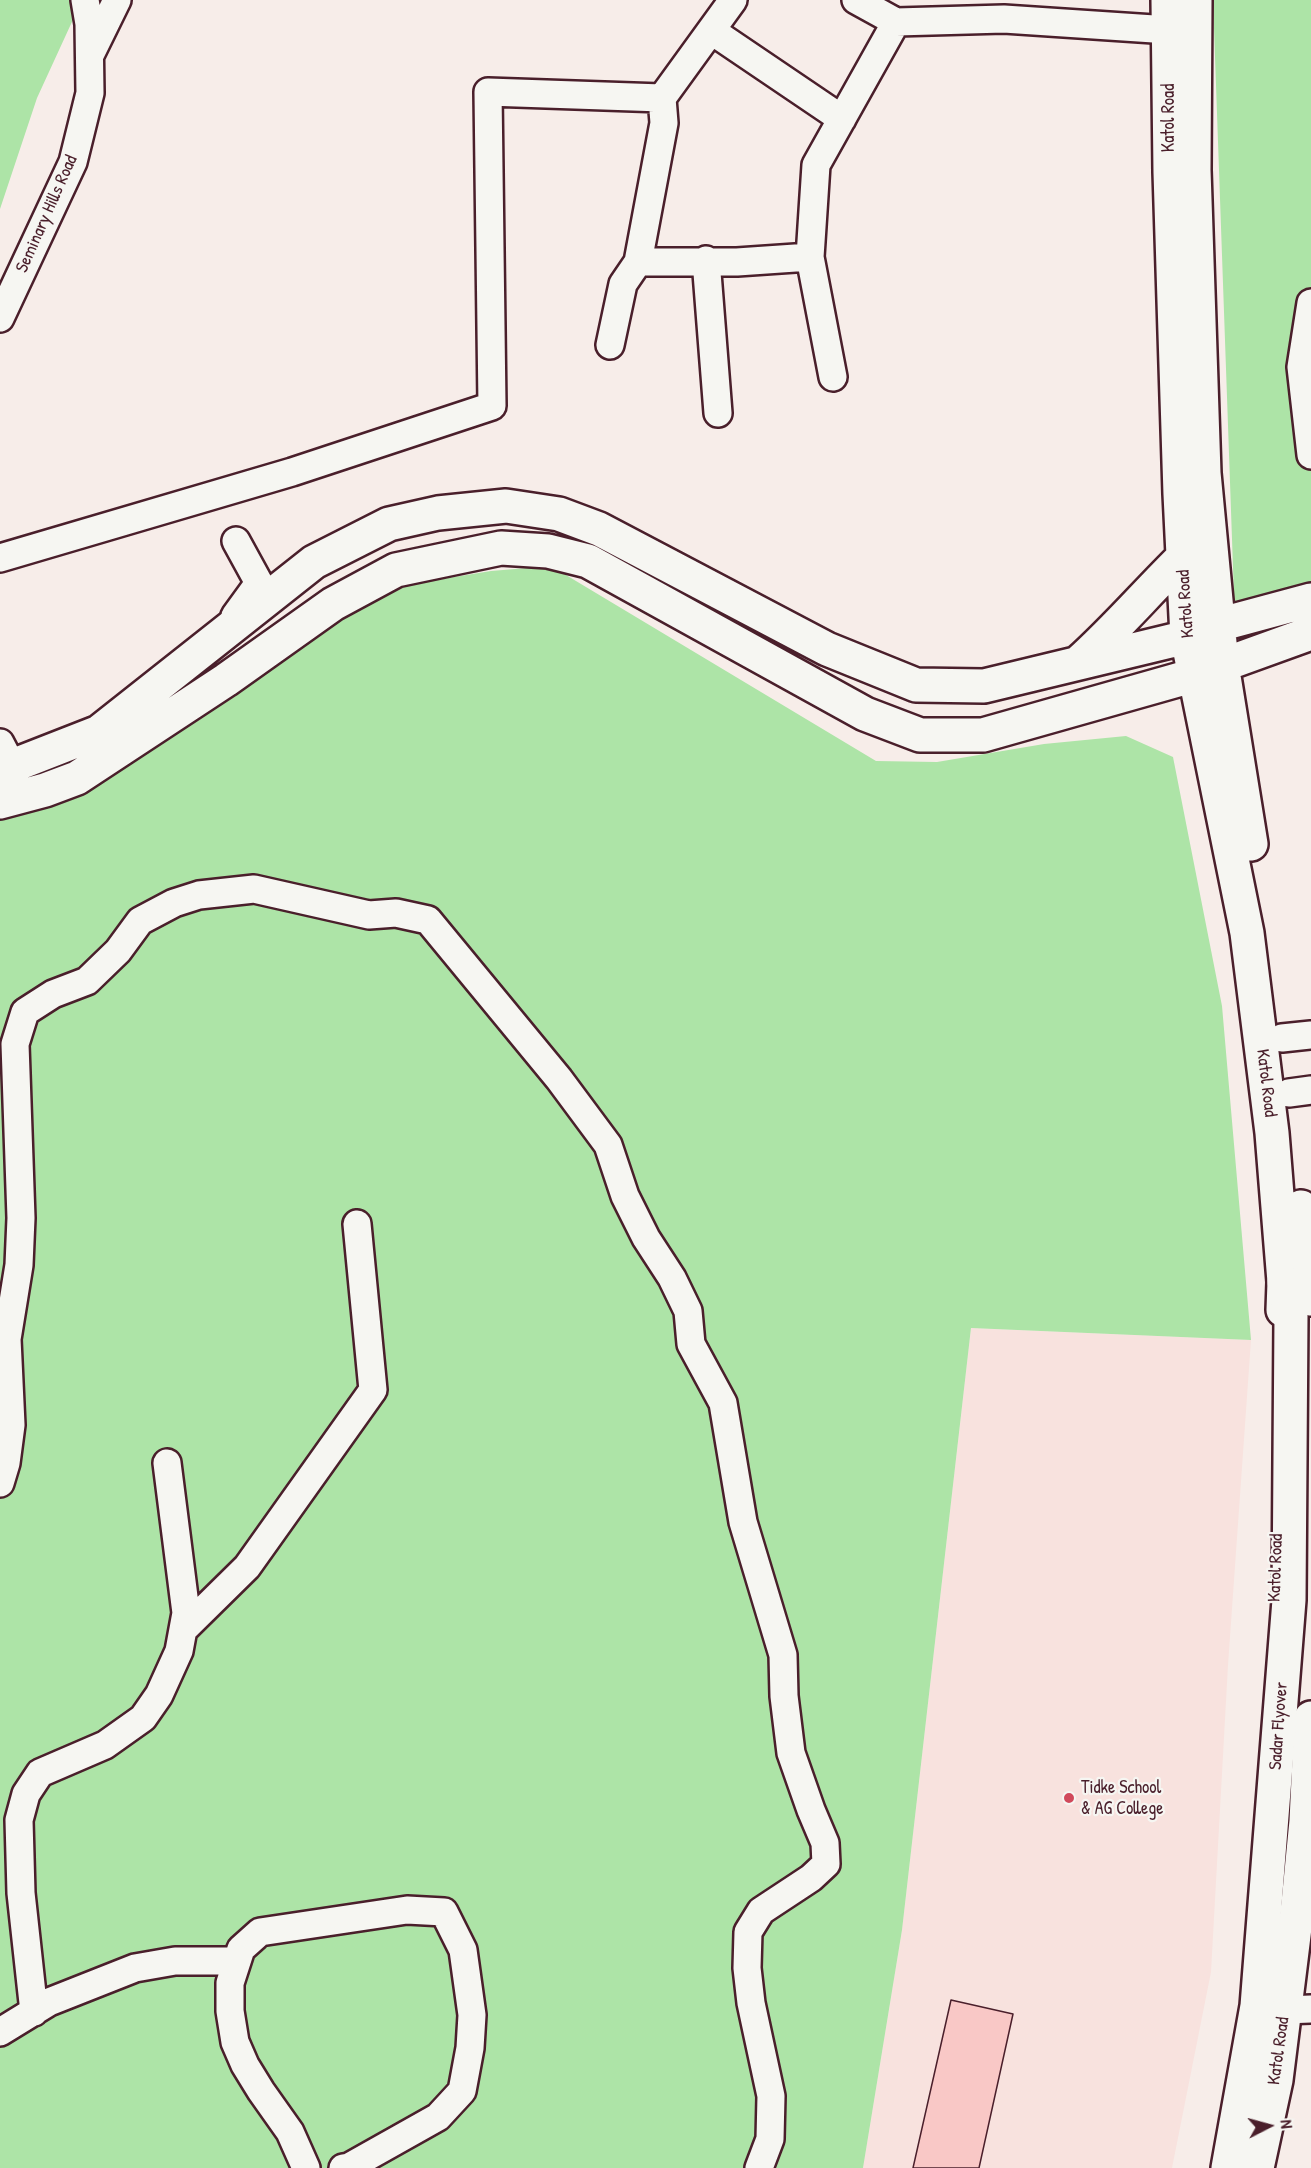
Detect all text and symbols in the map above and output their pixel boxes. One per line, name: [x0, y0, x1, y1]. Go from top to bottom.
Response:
street label: Katol Road: [1158, 84, 1180, 152]
street label: Seminary Hills Road: [11, 152, 83, 276]
street label: Katol Road: [1173, 569, 1199, 639]
street label: Katol Road: [1251, 1048, 1281, 1118]
street label: Katol Road: [1264, 1533, 1288, 1603]
street label: Sadar Flyover: [1265, 1681, 1293, 1771]
place label: Tidke School & AG College: [1081, 1777, 1163, 1820]
marker: Tidke School & AG College: [1062, 1791, 1076, 1805]
street label: Katol Road: [1264, 2016, 1294, 2086]
north arrow: [1239, 2096, 1299, 2156]
text: N: [1276, 2119, 1298, 2129]

